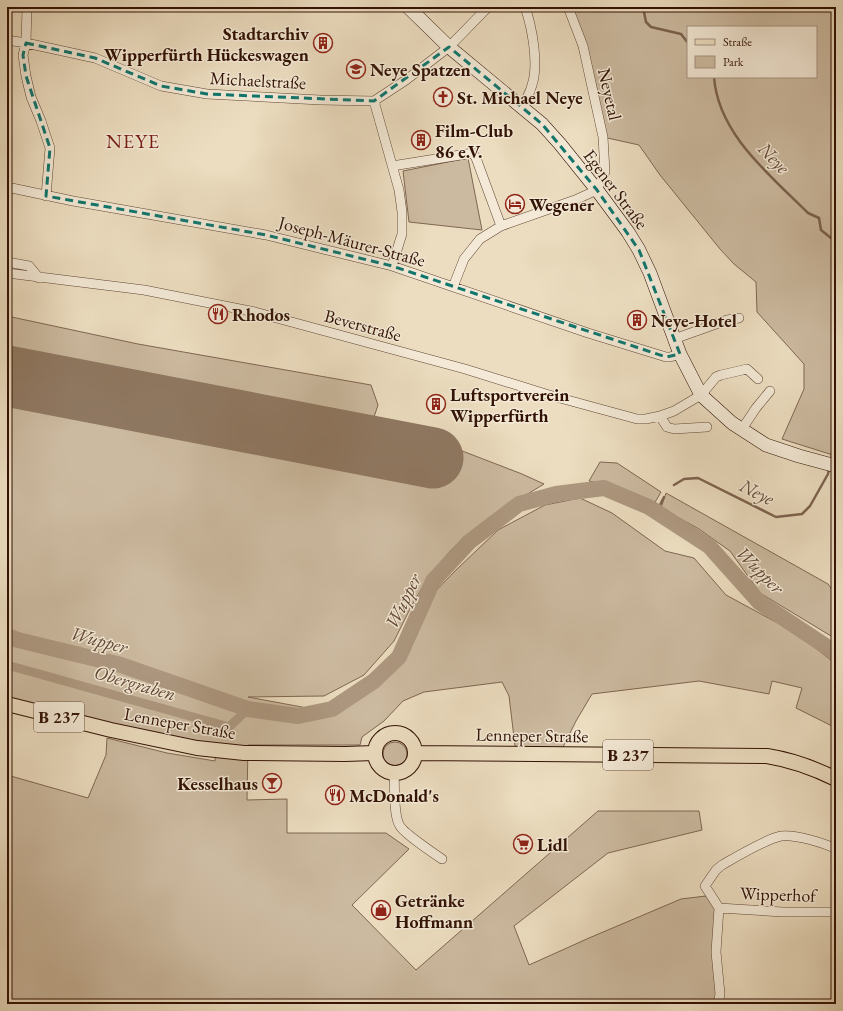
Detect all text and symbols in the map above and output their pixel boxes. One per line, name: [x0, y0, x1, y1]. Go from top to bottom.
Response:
place label: Stadtarchiv Wipperfürth Hückeswagen: [104, 22, 309, 66]
legend: [687, 26, 817, 78]
building icon: Stadtarchiv Wipperfürth Hückeswagen: [312, 32, 334, 54]
text: Straße: [723, 34, 752, 50]
text: Park: [723, 54, 744, 70]
school or university icon: Neye Spatzen: [345, 58, 367, 80]
place label: Neye Spatzen: [370, 58, 471, 81]
street label: Michaelstraße: [209, 66, 307, 94]
street label: Neyetal: [593, 66, 627, 122]
church icon: St. Michael Neye: [432, 86, 454, 108]
place label: St. Michael Neye: [457, 86, 583, 109]
place label: Film-Club 86 e.V.: [435, 119, 513, 163]
district label: NEYE: [106, 128, 160, 154]
building icon: Film-Club 86 e.V.: [410, 129, 432, 151]
water label: Neye: [752, 136, 796, 180]
street label: Egener Straße: [578, 144, 654, 234]
hotel icon: Wegener: [504, 193, 526, 215]
place label: Wegener: [529, 193, 595, 216]
street label: Joseph-Mäurer-Straße: [274, 210, 428, 272]
restaurant icon: Rhodos: [207, 303, 229, 325]
place label: Rhodos: [232, 303, 290, 326]
street label: Beverstraße: [322, 304, 404, 346]
building icon: Neye-Hotel: [626, 309, 648, 331]
place label: Neye-Hotel: [651, 309, 737, 332]
place label: Luftsportverein Wipperfürth: [450, 383, 569, 427]
building icon: Luftsportverein Wipperfürth: [425, 393, 447, 415]
water label: Neye: [735, 472, 779, 511]
water label: Wupper: [731, 541, 790, 600]
water label: Wupper: [379, 569, 427, 633]
water label: Wupper: [68, 620, 131, 660]
water label: Obergraben: [91, 659, 179, 707]
road number: B 237: [34, 702, 84, 732]
street label: Lenneper Straße: [122, 702, 238, 744]
street label: Lenneper Straße: [475, 723, 589, 747]
road number: B 237: [603, 740, 653, 770]
place label: Kesselhaus: [177, 772, 258, 795]
bar icon: Kesselhaus: [261, 772, 283, 794]
restaurant icon: McDonald's: [324, 784, 346, 806]
place label: McDonald's: [349, 784, 439, 807]
supermarket icon: Lidl: [512, 833, 534, 855]
place label: Lidl: [537, 833, 568, 856]
street label: Wipperhof: [740, 881, 819, 907]
place label: Getränke Hoffmann: [395, 889, 473, 933]
shop icon: Getränke Hoffmann: [370, 899, 392, 921]

